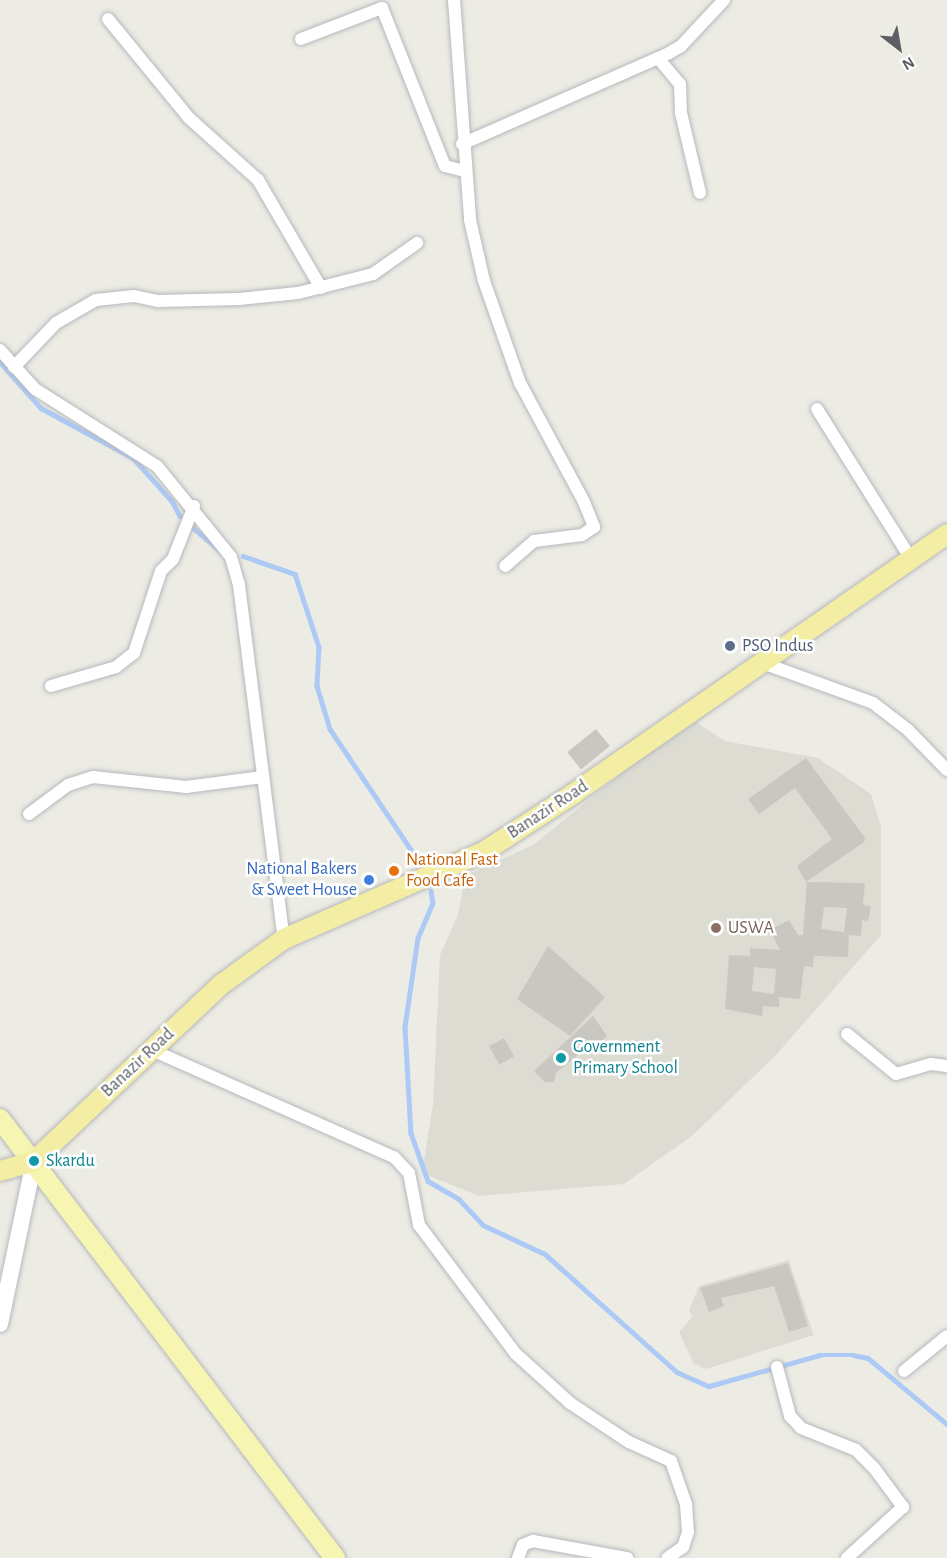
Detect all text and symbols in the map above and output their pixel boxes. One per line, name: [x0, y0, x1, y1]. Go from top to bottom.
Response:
north arrow: [869, 18, 929, 78]
text: N: [899, 54, 917, 73]
place label: PSO Indus: [742, 635, 813, 657]
marker: PSO Indus: [723, 639, 737, 653]
street label: Banazir Road: [504, 776, 592, 844]
place label: National Fast Food Cafe: [406, 850, 498, 892]
place label: National Bakers & Sweet House: [246, 859, 357, 902]
marker: National Fast Food Cafe: [387, 864, 401, 878]
marker: National Bakers & Sweet House: [362, 873, 376, 887]
place label: USWA: [728, 917, 774, 939]
marker: USWA: [709, 921, 723, 935]
street label: Banazir Road: [97, 1024, 179, 1102]
place label: Government Primary School: [573, 1037, 678, 1080]
marker: Government Primary School: [554, 1051, 568, 1065]
place label: Skardu: [46, 1150, 95, 1172]
marker: Skardu: [27, 1154, 41, 1168]

